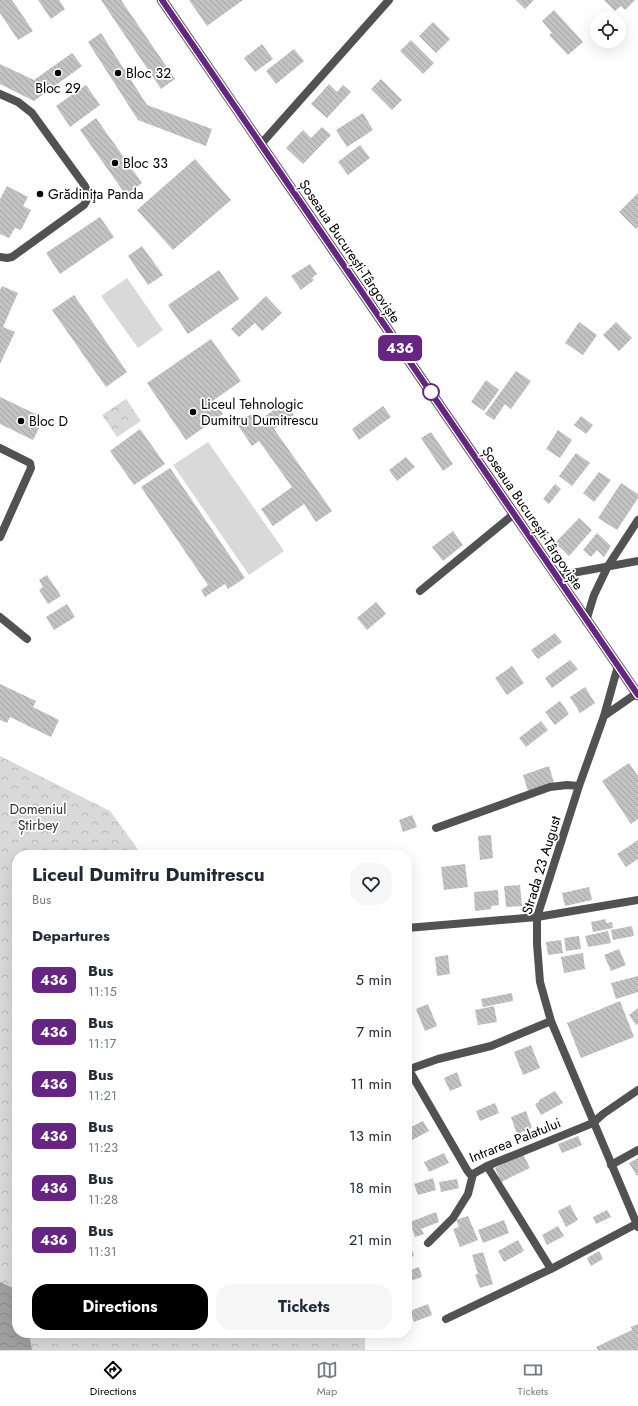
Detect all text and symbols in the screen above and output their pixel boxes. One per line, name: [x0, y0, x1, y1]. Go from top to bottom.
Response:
map controls: [590, 12, 626, 48]
button: locate: [590, 12, 626, 48]
place label: Bloc 32: [126, 63, 171, 83]
marker: Bloc 29: [53, 68, 63, 78]
marker: Bloc 32: [113, 68, 123, 78]
place label: Bloc 29: [35, 78, 81, 98]
place label: Bloc 33: [123, 153, 168, 173]
marker: Bloc 33: [110, 158, 120, 168]
street label: Șoseaua București-Târgoviște: [294, 175, 406, 327]
place label: Grădiniţa Panda: [48, 184, 143, 204]
marker: Grădiniţa Panda: [35, 189, 45, 199]
line badge: 436: [377, 335, 423, 361]
text: 436: [386, 338, 414, 358]
unlabelled marker: [422, 383, 440, 401]
place label: Liceul Tehnologic Dumitru Dumitrescu: [201, 394, 318, 430]
marker: Liceul Tehnologic Dumitru Dumitrescu: [188, 407, 198, 417]
place label: Bloc D: [29, 411, 68, 431]
marker: Bloc D: [16, 416, 26, 426]
street label: Șoseaua București-Târgoviște: [477, 442, 589, 594]
park label: Domeniul Știrbey: [10, 799, 66, 836]
street label: Strada 23 August: [517, 813, 566, 917]
text: Liceul Dumitru Dumitrescu: [32, 861, 265, 888]
button: heart: [350, 863, 392, 905]
text: Bus: [32, 890, 51, 909]
text: Departures: [32, 925, 110, 947]
text: Bus: [88, 960, 113, 982]
text: 5 min: [356, 969, 392, 991]
text: 436: [40, 970, 68, 990]
text: 11:15: [88, 982, 117, 1001]
text: Bus: [88, 1012, 113, 1034]
text: 7 min: [356, 1021, 392, 1043]
text: 436: [40, 1022, 68, 1042]
text: 11:17: [88, 1034, 116, 1053]
text: Bus: [88, 1064, 113, 1086]
text: 11 min: [351, 1073, 392, 1095]
text: 436: [40, 1074, 68, 1094]
text: 11:21: [88, 1086, 117, 1105]
street label: Intrarea Palatului: [466, 1113, 564, 1167]
text: Bus: [88, 1116, 113, 1138]
text: 13 min: [349, 1125, 392, 1147]
text: 436: [40, 1126, 68, 1146]
text: 11:23: [88, 1138, 118, 1157]
text: Bus: [88, 1168, 113, 1190]
text: 18 min: [349, 1177, 392, 1199]
text: 436: [40, 1178, 68, 1198]
text: 11:28: [88, 1190, 118, 1209]
text: Bus: [88, 1220, 113, 1242]
text: 21 min: [349, 1229, 392, 1251]
text: 436: [40, 1230, 68, 1250]
text: 11:31: [88, 1242, 117, 1261]
button: Directions: [32, 1284, 208, 1330]
button: Tickets: [216, 1284, 392, 1330]
tab: Directions: [90, 1359, 136, 1399]
tab: Map: [316, 1359, 338, 1399]
tab: Tickets: [518, 1359, 548, 1399]

